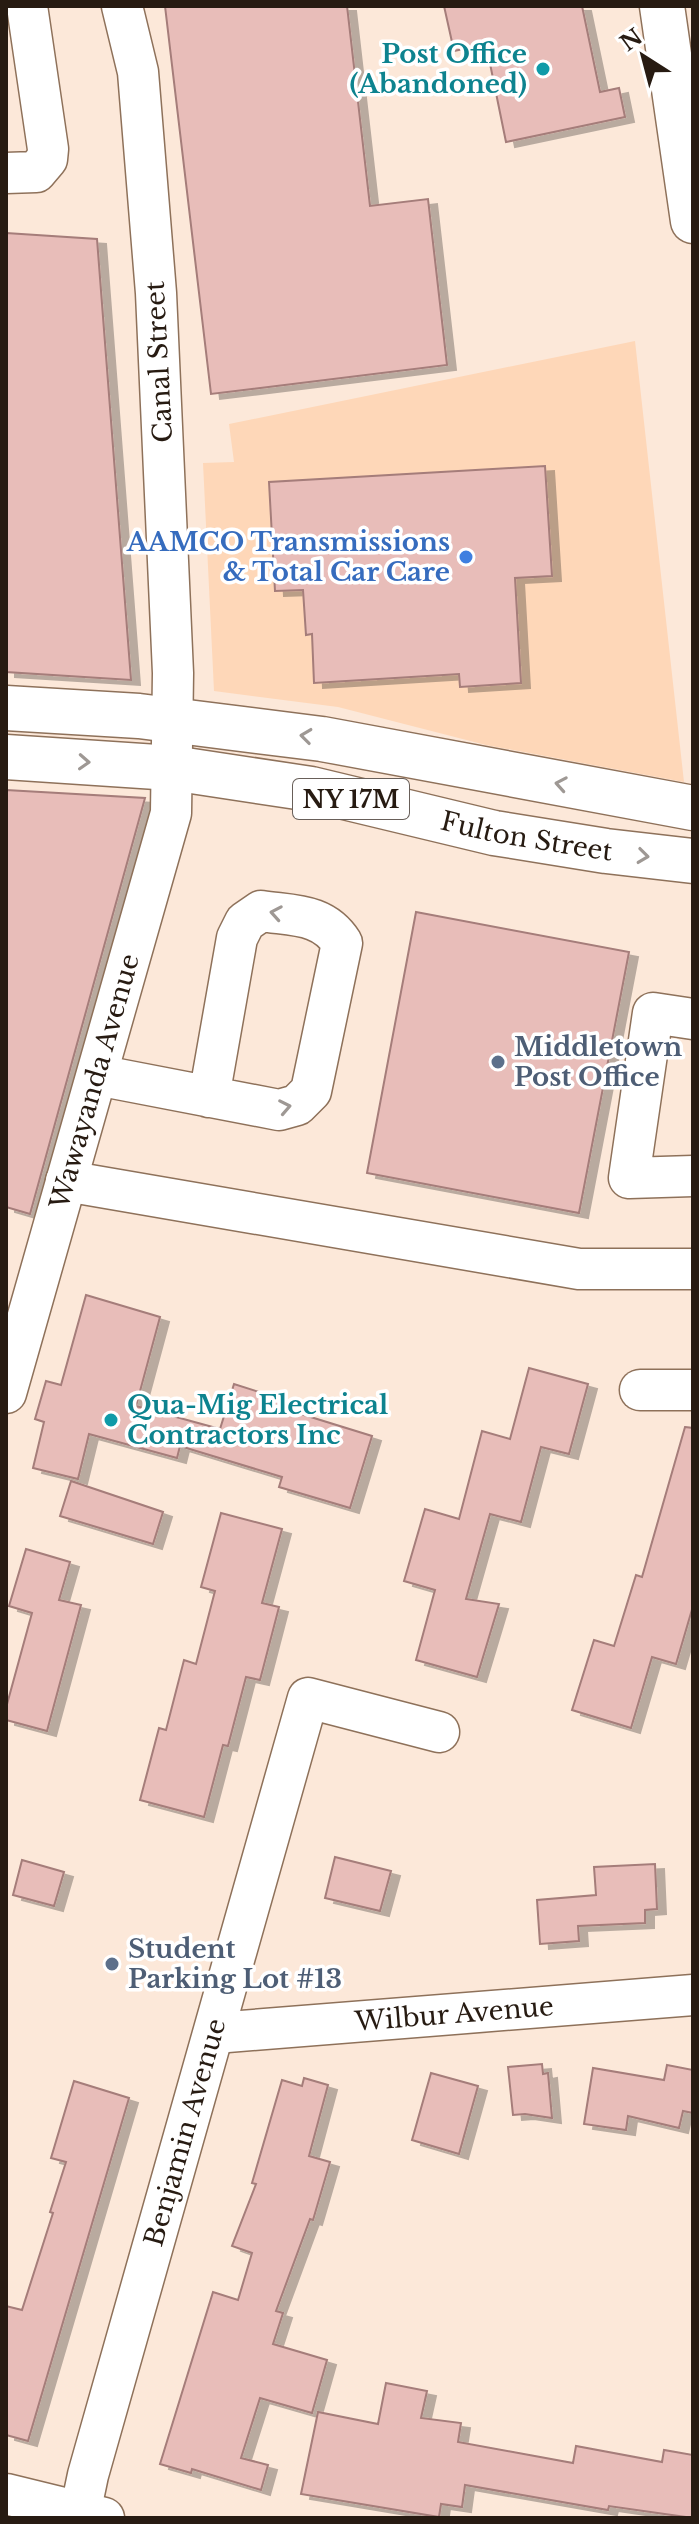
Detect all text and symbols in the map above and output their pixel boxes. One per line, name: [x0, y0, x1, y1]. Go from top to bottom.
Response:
north arrow: [603, 16, 683, 96]
text: N: [615, 23, 648, 57]
place label: Post Office (Abandoned): [349, 38, 527, 100]
marker: Post Office (Abandoned): [534, 60, 552, 78]
street label: Canal Street: [139, 280, 179, 444]
place label: AAMCO Transmissions & Total Car Care: [126, 526, 450, 588]
marker: AAMCO Transmissions & Total Car Care: [457, 548, 475, 566]
one-way arrow: [299, 728, 312, 745]
one-way arrow: [78, 753, 91, 770]
one-way arrow: [554, 777, 568, 794]
road number: NY 17M: [293, 779, 409, 819]
street label: Fulton Street: [438, 805, 614, 868]
one-way arrow: [637, 847, 650, 864]
one-way arrow: [269, 905, 282, 922]
street label: Wawayanda Avenue: [43, 950, 146, 1214]
place label: Middletown Post Office: [514, 1031, 682, 1093]
marker: Middletown Post Office: [489, 1053, 507, 1071]
one-way arrow: [279, 1099, 292, 1116]
place label: Qua-Mig Electrical Contractors Inc: [127, 1389, 388, 1451]
marker: Qua-Mig Electrical Contractors Inc: [102, 1411, 120, 1429]
place label: Student Parking Lot #13: [128, 1933, 342, 1995]
marker: Student Parking Lot #13: [103, 1955, 121, 1973]
street label: Wilbur Avenue: [353, 1990, 555, 2038]
street label: Benjamin Avenue: [138, 2015, 232, 2250]

